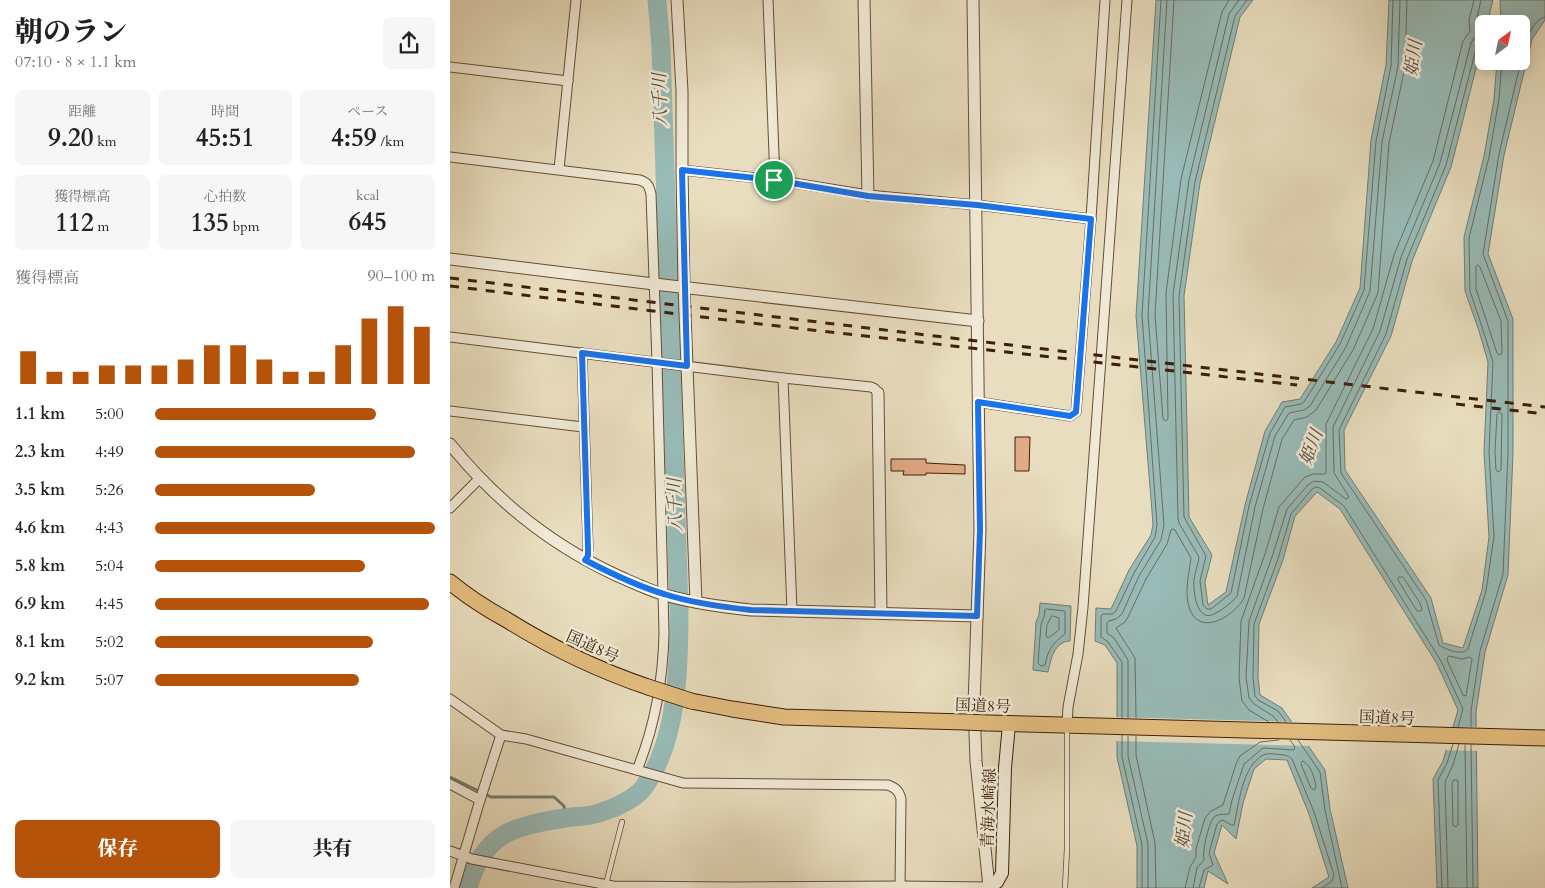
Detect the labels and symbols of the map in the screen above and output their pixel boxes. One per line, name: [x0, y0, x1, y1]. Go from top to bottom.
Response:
north arrow: [1475, 15, 1530, 70]
water label: 姫川: [1399, 37, 1429, 78]
water label: 八千川: [647, 71, 674, 127]
pin: [753, 159, 795, 201]
water label: 姫川: [1293, 424, 1330, 468]
water label: 八千川: [662, 476, 689, 532]
street label: 国道8号: [562, 625, 623, 668]
street label: 国道8号: [954, 694, 1011, 718]
street label: 国道8号: [1358, 706, 1415, 730]
street label: 青海水崎線: [977, 768, 1001, 848]
water label: 姫川: [1170, 809, 1199, 849]

